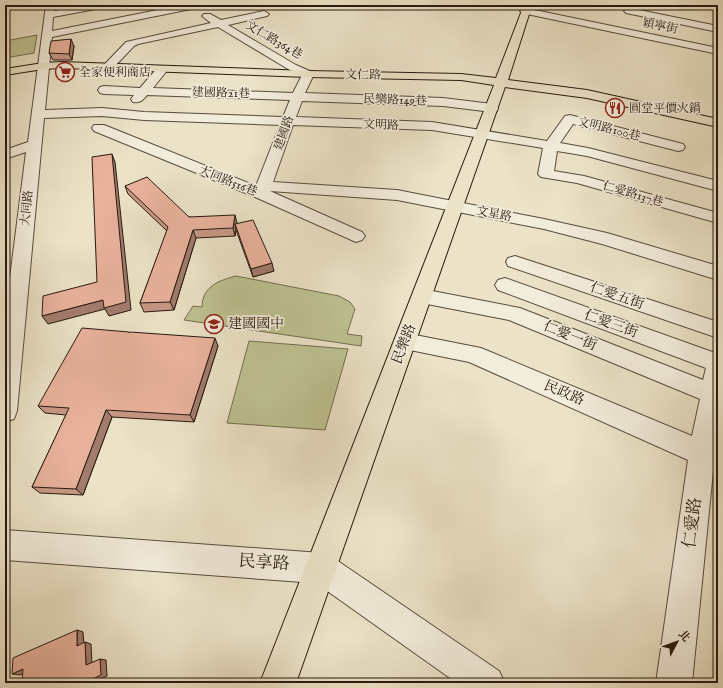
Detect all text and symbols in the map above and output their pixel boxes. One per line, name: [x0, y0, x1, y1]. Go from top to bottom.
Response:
street label: 穎寧街: [641, 15, 680, 37]
street label: 文仁路364巷: [243, 18, 305, 62]
supermarket icon: 全家便利商店: [54, 61, 76, 83]
place label: 全家便利商店: [79, 65, 151, 80]
street label: 文仁路: [345, 67, 381, 83]
street label: 建國路21巷: [192, 84, 250, 102]
street label: 民樂路149巷: [363, 91, 427, 109]
restaurant icon: 圓堂平價火鍋: [604, 97, 626, 119]
place label: 圓堂平價火鍋: [629, 101, 701, 116]
street label: 建國路: [271, 114, 297, 152]
street label: 文明路100巷: [576, 114, 642, 144]
street label: 文明路: [363, 117, 399, 133]
street label: 大同路516巷: [196, 162, 260, 200]
street label: 仁愛路137巷: [601, 178, 665, 210]
street label: 大同路: [18, 189, 36, 227]
street label: 文星路: [475, 203, 513, 225]
street label: 仁愛五街: [588, 278, 646, 314]
street label: 仁愛三街: [582, 306, 640, 342]
school or university icon: 建國國中: [203, 313, 225, 335]
place label: 建國國中: [228, 315, 284, 333]
street label: 仁愛一街: [541, 317, 599, 355]
street label: 民樂路: [388, 321, 420, 367]
street label: 民政路: [541, 377, 587, 409]
street label: 仁愛路: [679, 496, 707, 550]
street label: 民享路: [238, 551, 290, 575]
north arrow: [657, 622, 697, 662]
text: 北: [675, 627, 693, 645]

